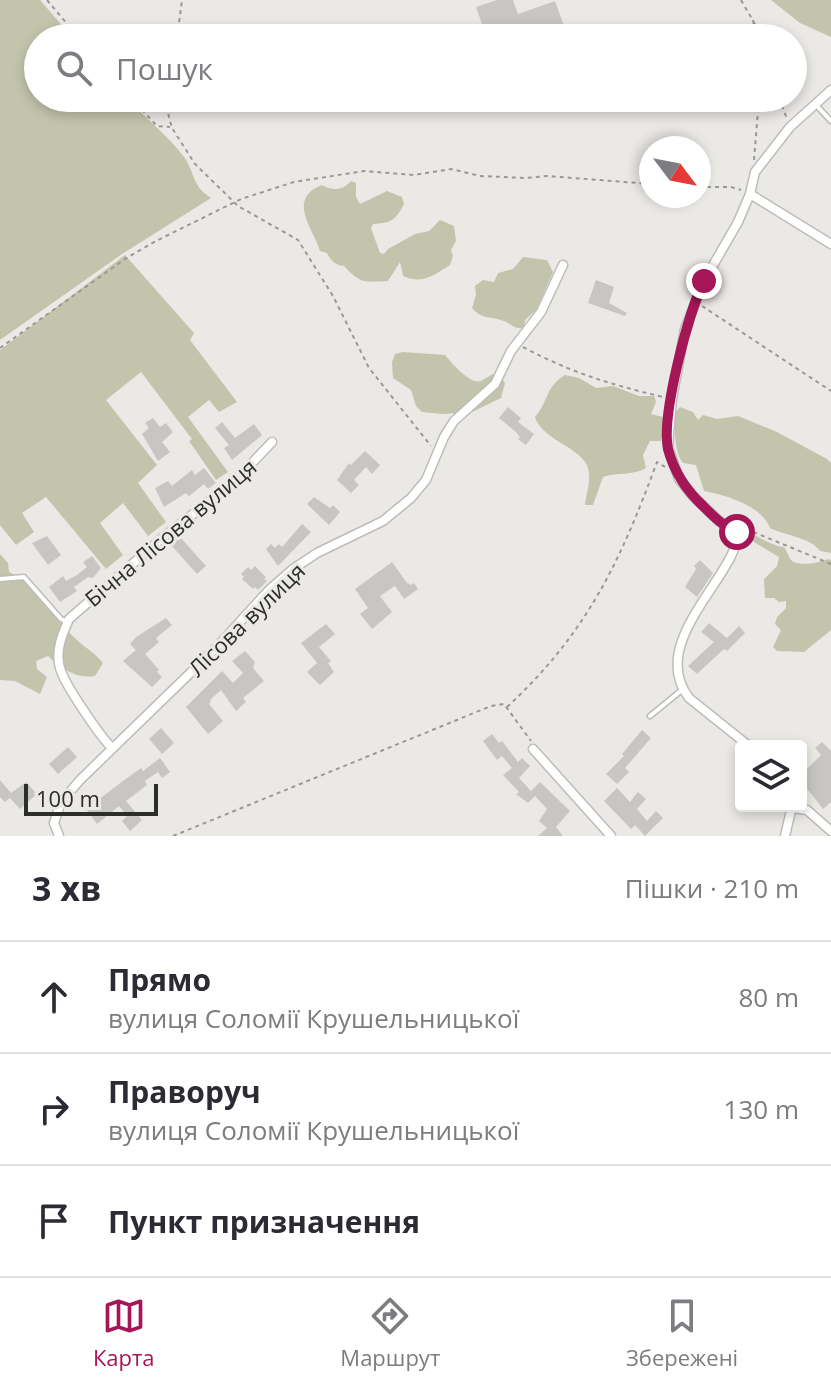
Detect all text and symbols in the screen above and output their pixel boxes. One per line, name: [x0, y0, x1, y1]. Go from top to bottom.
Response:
search box: [24, 24, 807, 112]
icon: search: [52, 46, 96, 90]
text: Пошук: [116, 48, 213, 89]
north arrow: [639, 136, 711, 208]
route end: [686, 263, 722, 299]
street label: Бічна Лісова вулиця: [78, 451, 262, 613]
route start: [719, 514, 755, 550]
street label: Лісова вулиця: [181, 556, 311, 682]
map controls: [735, 740, 807, 812]
button: layers: [735, 740, 807, 812]
scale bar: [24, 780, 158, 816]
text: 100 m: [36, 783, 100, 813]
text: 3 хв: [32, 865, 101, 911]
text: Пішки · 210 m: [625, 870, 799, 906]
text: Прямо: [108, 959, 211, 1000]
icon: ahead: [32, 975, 76, 1019]
text: 80 m: [738, 979, 799, 1015]
text: вулиця Соломії Крушельницької: [108, 1000, 519, 1036]
text: Праворуч: [108, 1071, 261, 1112]
icon: right: [32, 1087, 76, 1131]
text: 130 m: [724, 1091, 799, 1127]
text: вулиця Соломії Крушельницької: [108, 1112, 519, 1148]
icon: arrive: [32, 1199, 76, 1243]
text: Пункт призначення: [108, 1201, 420, 1242]
tab: Карта: [93, 1294, 155, 1372]
tab: Маршрут: [340, 1294, 440, 1372]
tab: Збережені: [626, 1294, 738, 1372]

